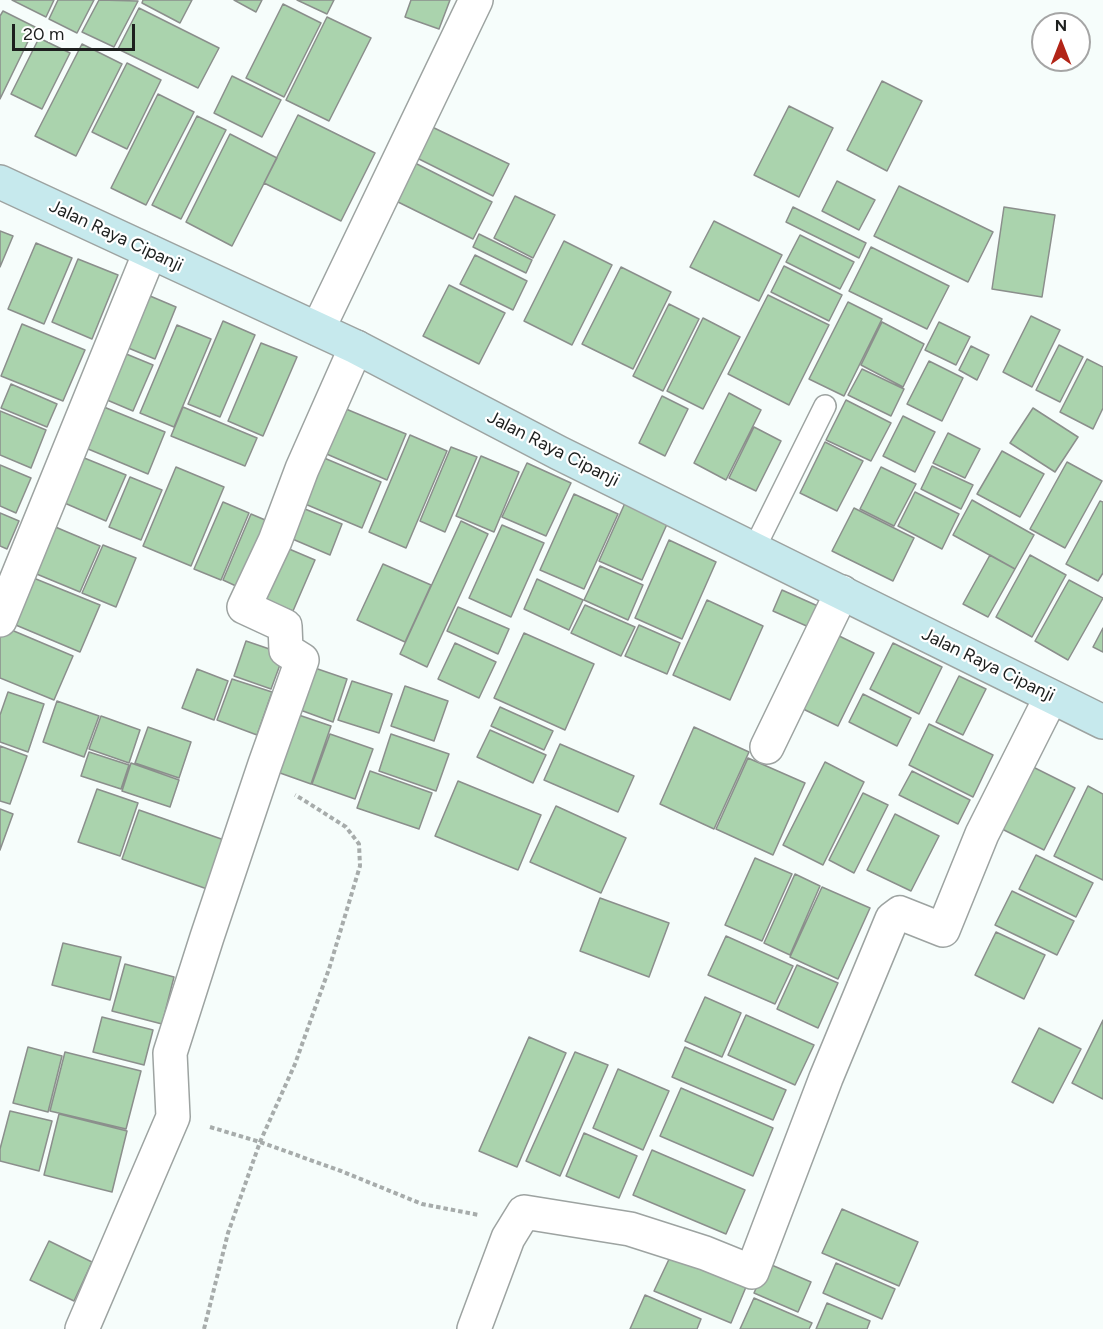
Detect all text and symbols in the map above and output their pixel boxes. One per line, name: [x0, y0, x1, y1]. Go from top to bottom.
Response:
scale bar: [15, 12, 138, 50]
north arrow: [1031, 12, 1091, 72]
text: N: [1055, 16, 1067, 35]
text: 20 m: [23, 23, 64, 45]
street label: Jalan Raya Cipanji: [46, 196, 186, 276]
street label: Jalan Raya Cipanji: [483, 406, 623, 492]
street label: Jalan Raya Cipanji: [918, 623, 1058, 707]

